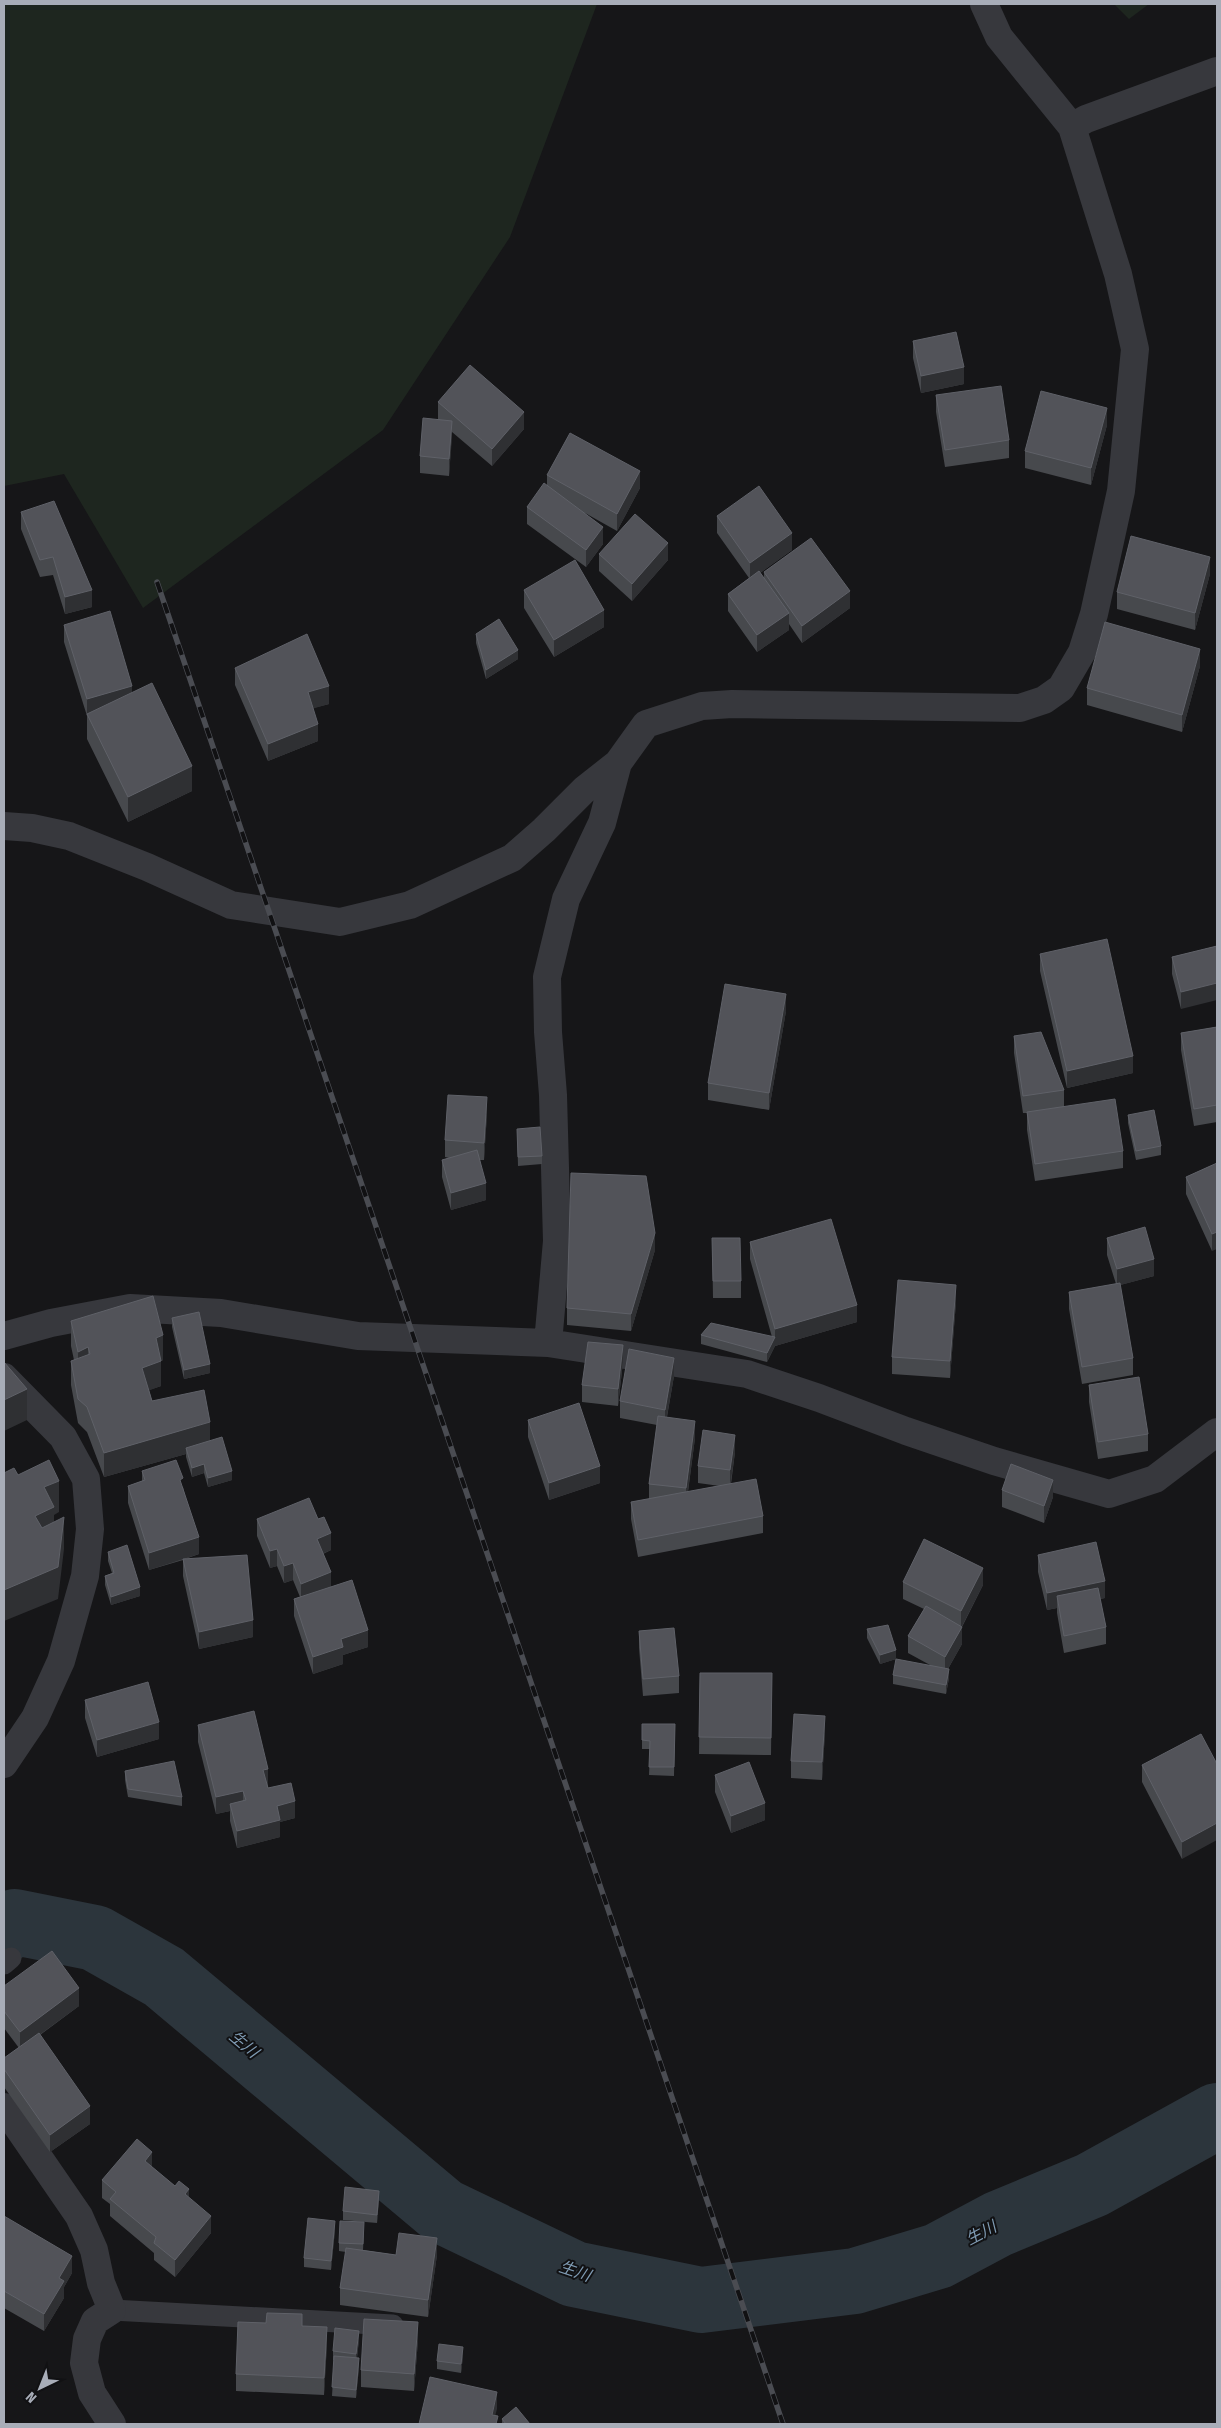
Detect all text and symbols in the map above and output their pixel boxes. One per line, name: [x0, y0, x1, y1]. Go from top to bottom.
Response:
water label: 生川: [226, 2026, 264, 2063]
water label: 生川: [962, 2216, 1001, 2249]
water label: 生川: [557, 2257, 595, 2286]
north arrow: [15, 2363, 65, 2413]
text: N: [23, 2388, 40, 2406]

